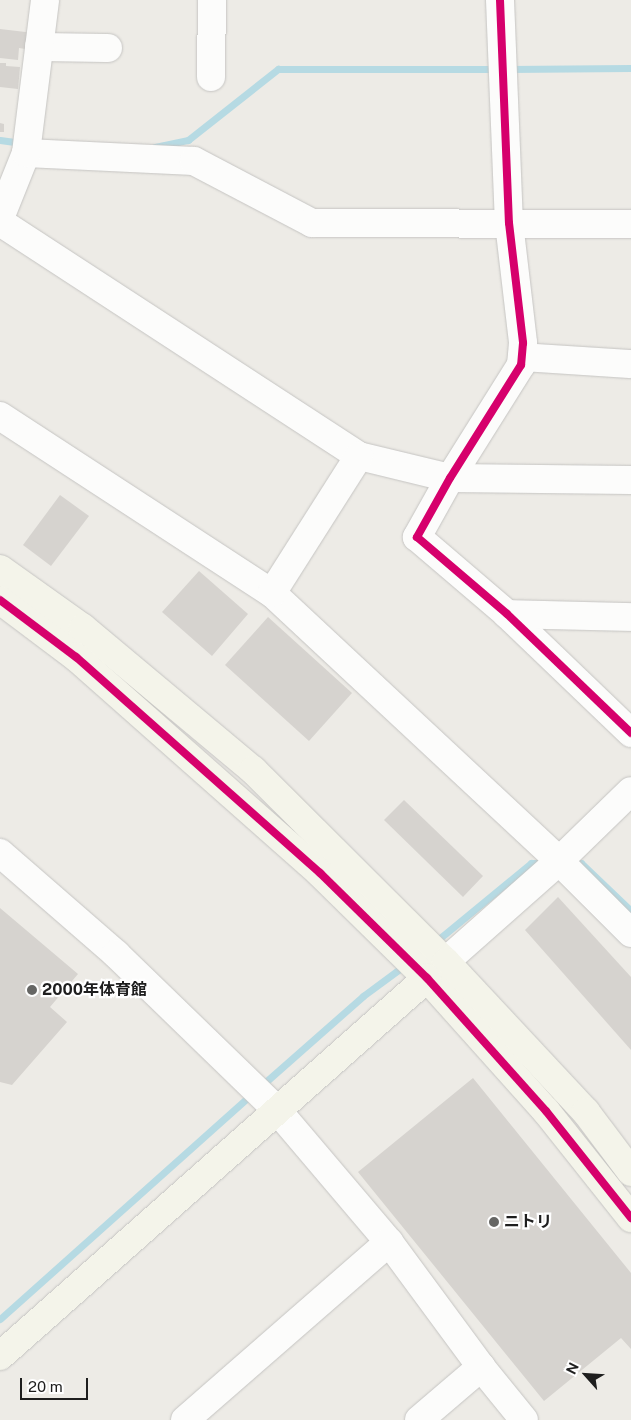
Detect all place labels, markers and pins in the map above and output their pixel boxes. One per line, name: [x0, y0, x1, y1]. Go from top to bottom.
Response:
place label: 2000年体育館: [42, 980, 147, 1000]
marker: 2000年体育館: [26, 984, 38, 996]
place label: ニトリ: [504, 1212, 552, 1232]
marker: ニトリ: [488, 1216, 500, 1228]

